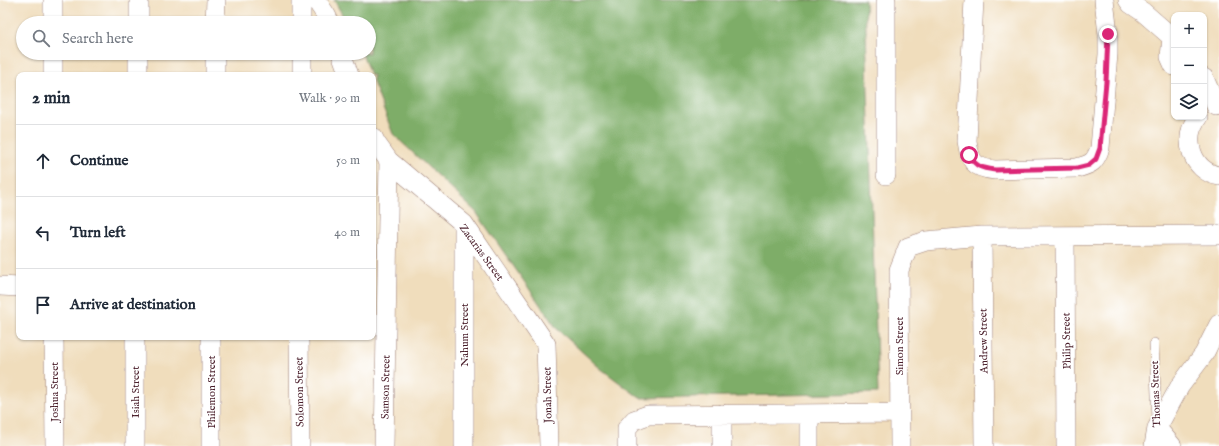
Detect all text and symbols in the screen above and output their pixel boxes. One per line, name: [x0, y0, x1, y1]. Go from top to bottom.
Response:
map controls: [1171, 12, 1207, 120]
button: +: [1171, 12, 1207, 48]
search box: [16, 16, 376, 60]
route end: [1099, 25, 1117, 43]
icon: search: [30, 27, 52, 49]
text: Search here: [62, 29, 133, 48]
button: −: [1171, 48, 1207, 84]
button: layers: [1171, 84, 1207, 120]
text: 2 min: [32, 88, 70, 109]
text: Walk · 90 m: [299, 90, 360, 107]
route start: [960, 146, 978, 164]
icon: ahead: [32, 150, 54, 172]
text: Continue: [70, 151, 128, 170]
text: 50 m: [336, 152, 360, 169]
street label: Zacarias Street: [456, 221, 507, 284]
icon: left: [32, 222, 54, 244]
text: Turn left: [70, 223, 126, 242]
text: 40 m: [334, 224, 360, 241]
icon: arrive: [32, 294, 54, 316]
text: Arrive at destination: [70, 295, 196, 314]
street label: Nahum Street: [458, 303, 472, 367]
street label: Andrew Street: [976, 308, 992, 375]
street label: Philip Street: [1060, 312, 1074, 369]
street label: Simon Street: [893, 317, 907, 375]
street label: Philemon Street: [205, 355, 219, 429]
street label: Samson Street: [378, 355, 394, 419]
street label: Solomon Street: [292, 356, 308, 427]
street label: Thomas Street: [1148, 360, 1164, 428]
street label: Joshua Street: [48, 362, 62, 424]
street label: Isiah Street: [129, 366, 143, 418]
street label: Jonah Street: [541, 367, 556, 425]

